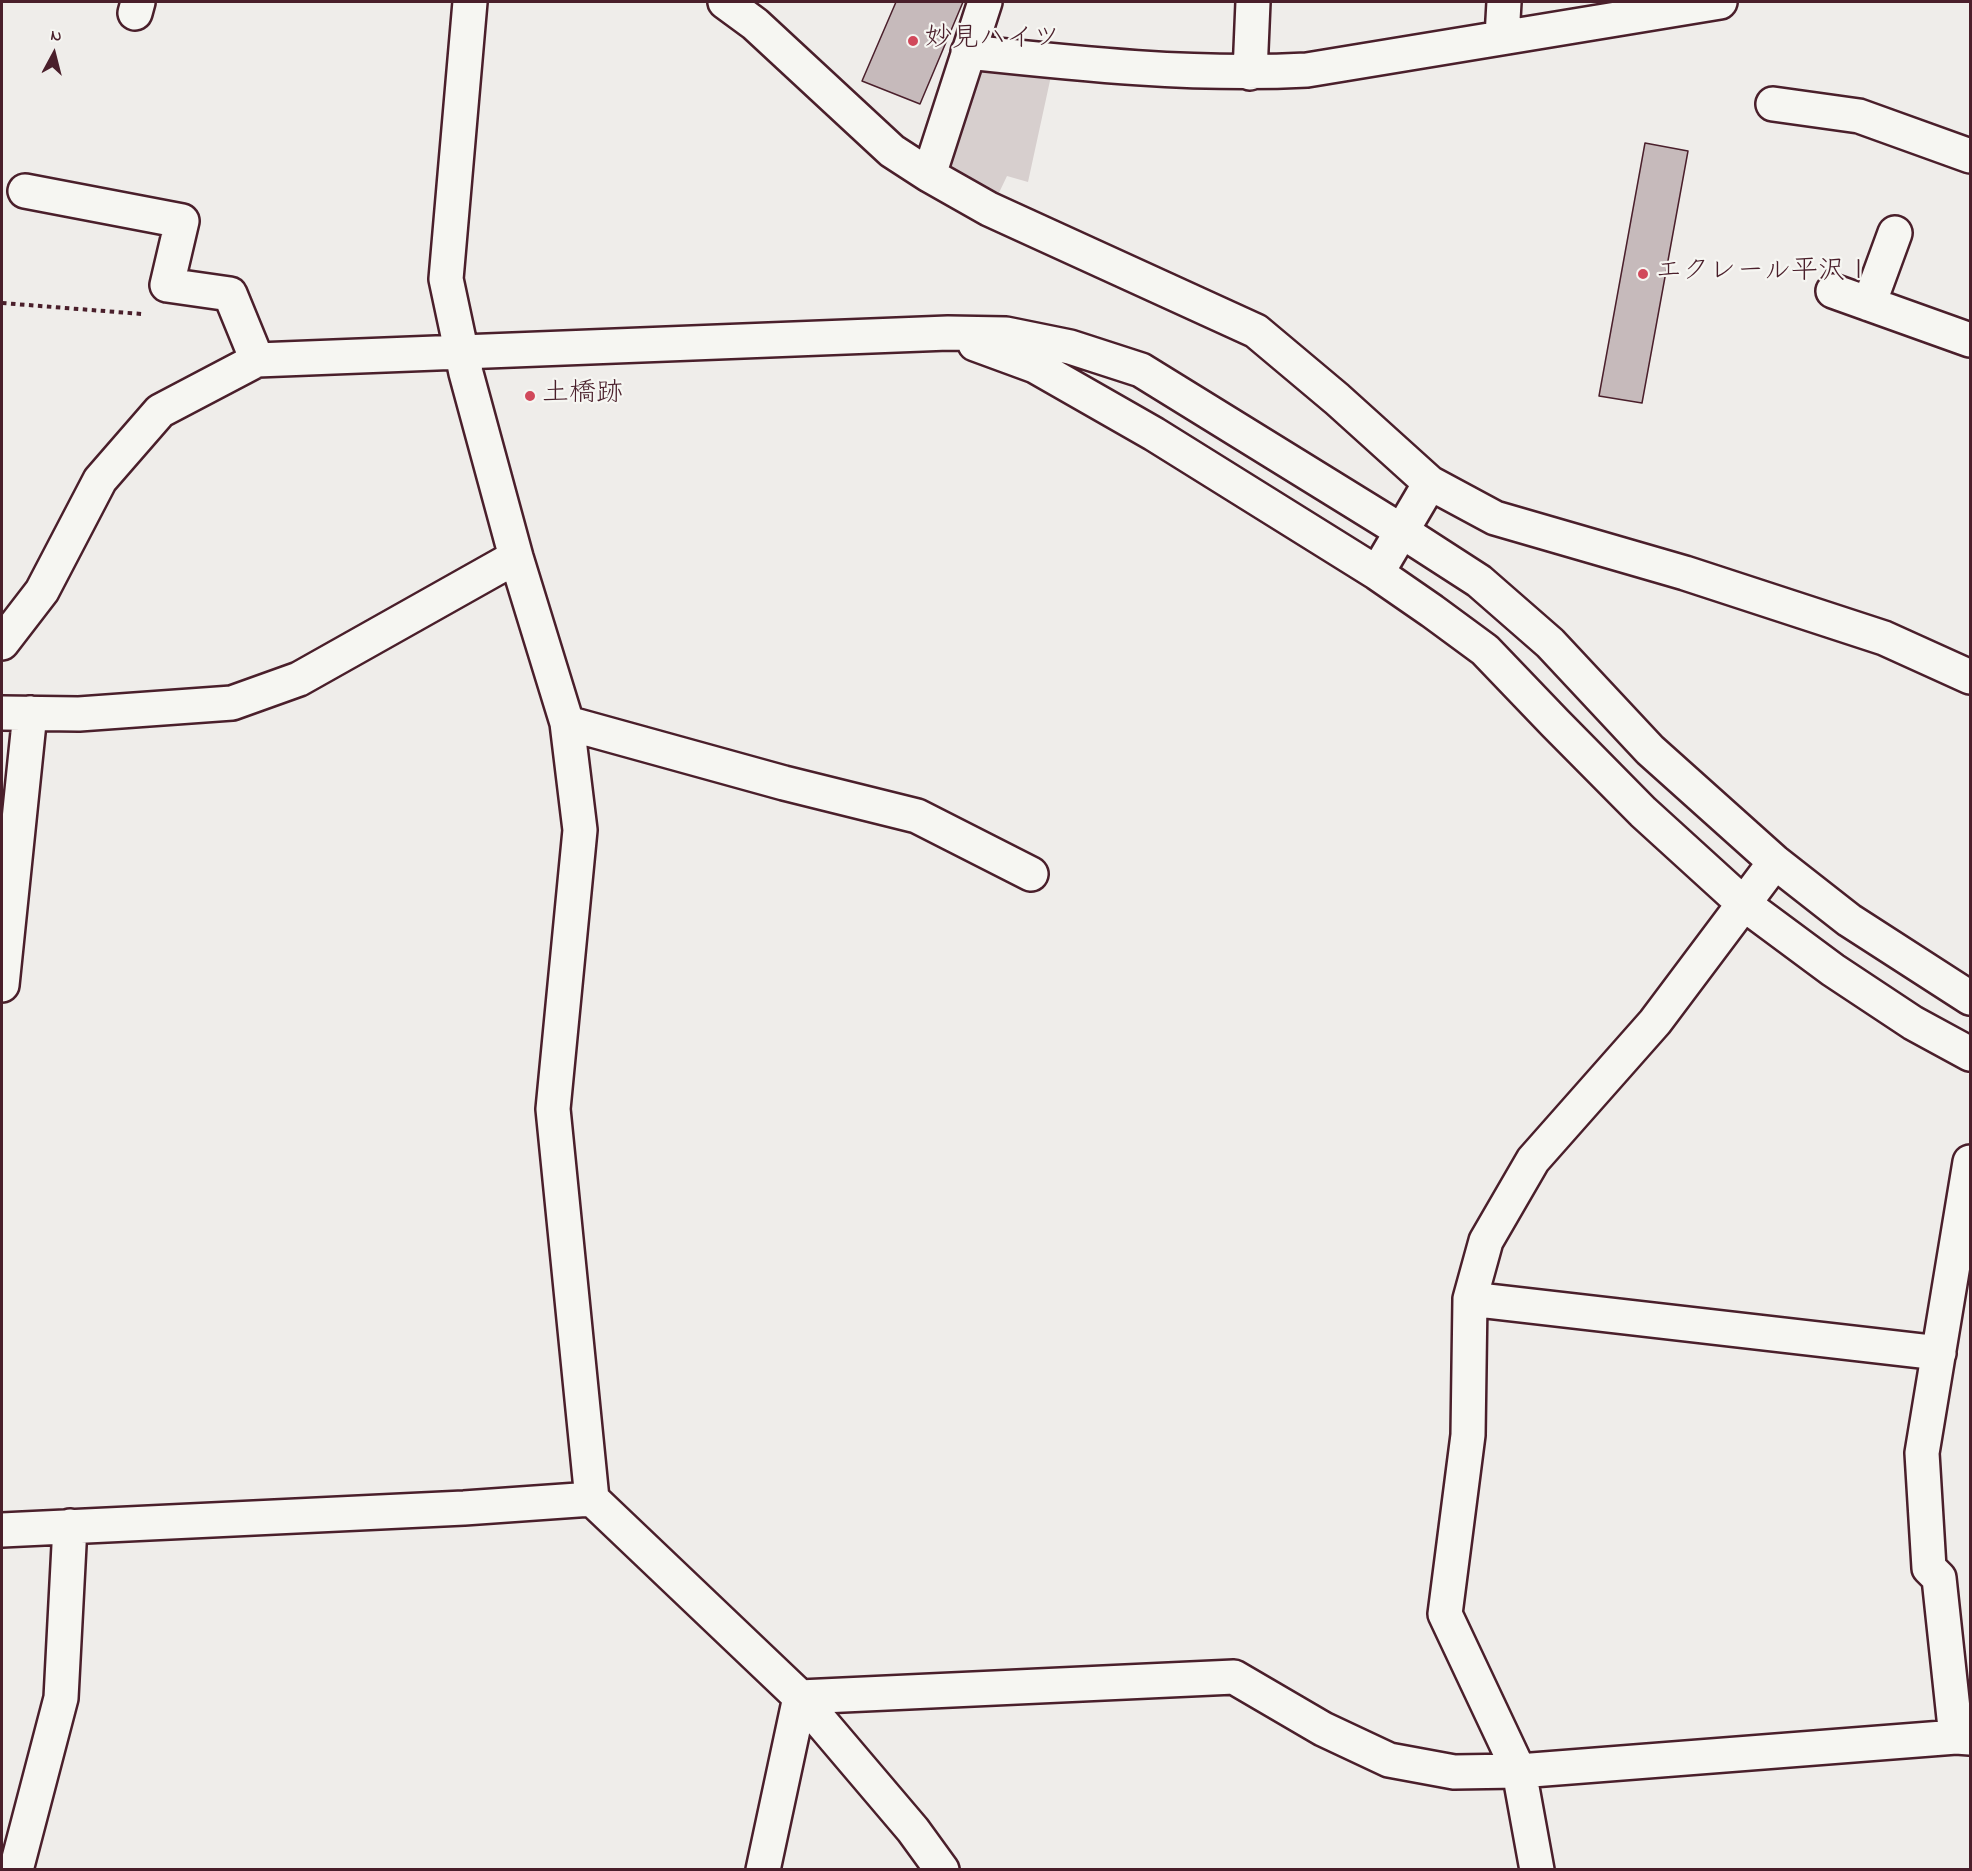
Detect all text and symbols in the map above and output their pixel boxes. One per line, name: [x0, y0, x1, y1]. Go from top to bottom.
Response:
north arrow: [24, 24, 84, 84]
text: N: [49, 24, 63, 49]
place label: 妙見ハイツ: [925, 25, 1060, 57]
marker: 妙見ハイツ: [906, 34, 920, 48]
place label: エクレール平沢Ⅰ: [1655, 258, 1872, 290]
marker: エクレール平沢Ⅰ: [1636, 267, 1650, 281]
place label: 土橋跡: [542, 380, 623, 412]
marker: 土橋跡: [523, 389, 537, 403]

